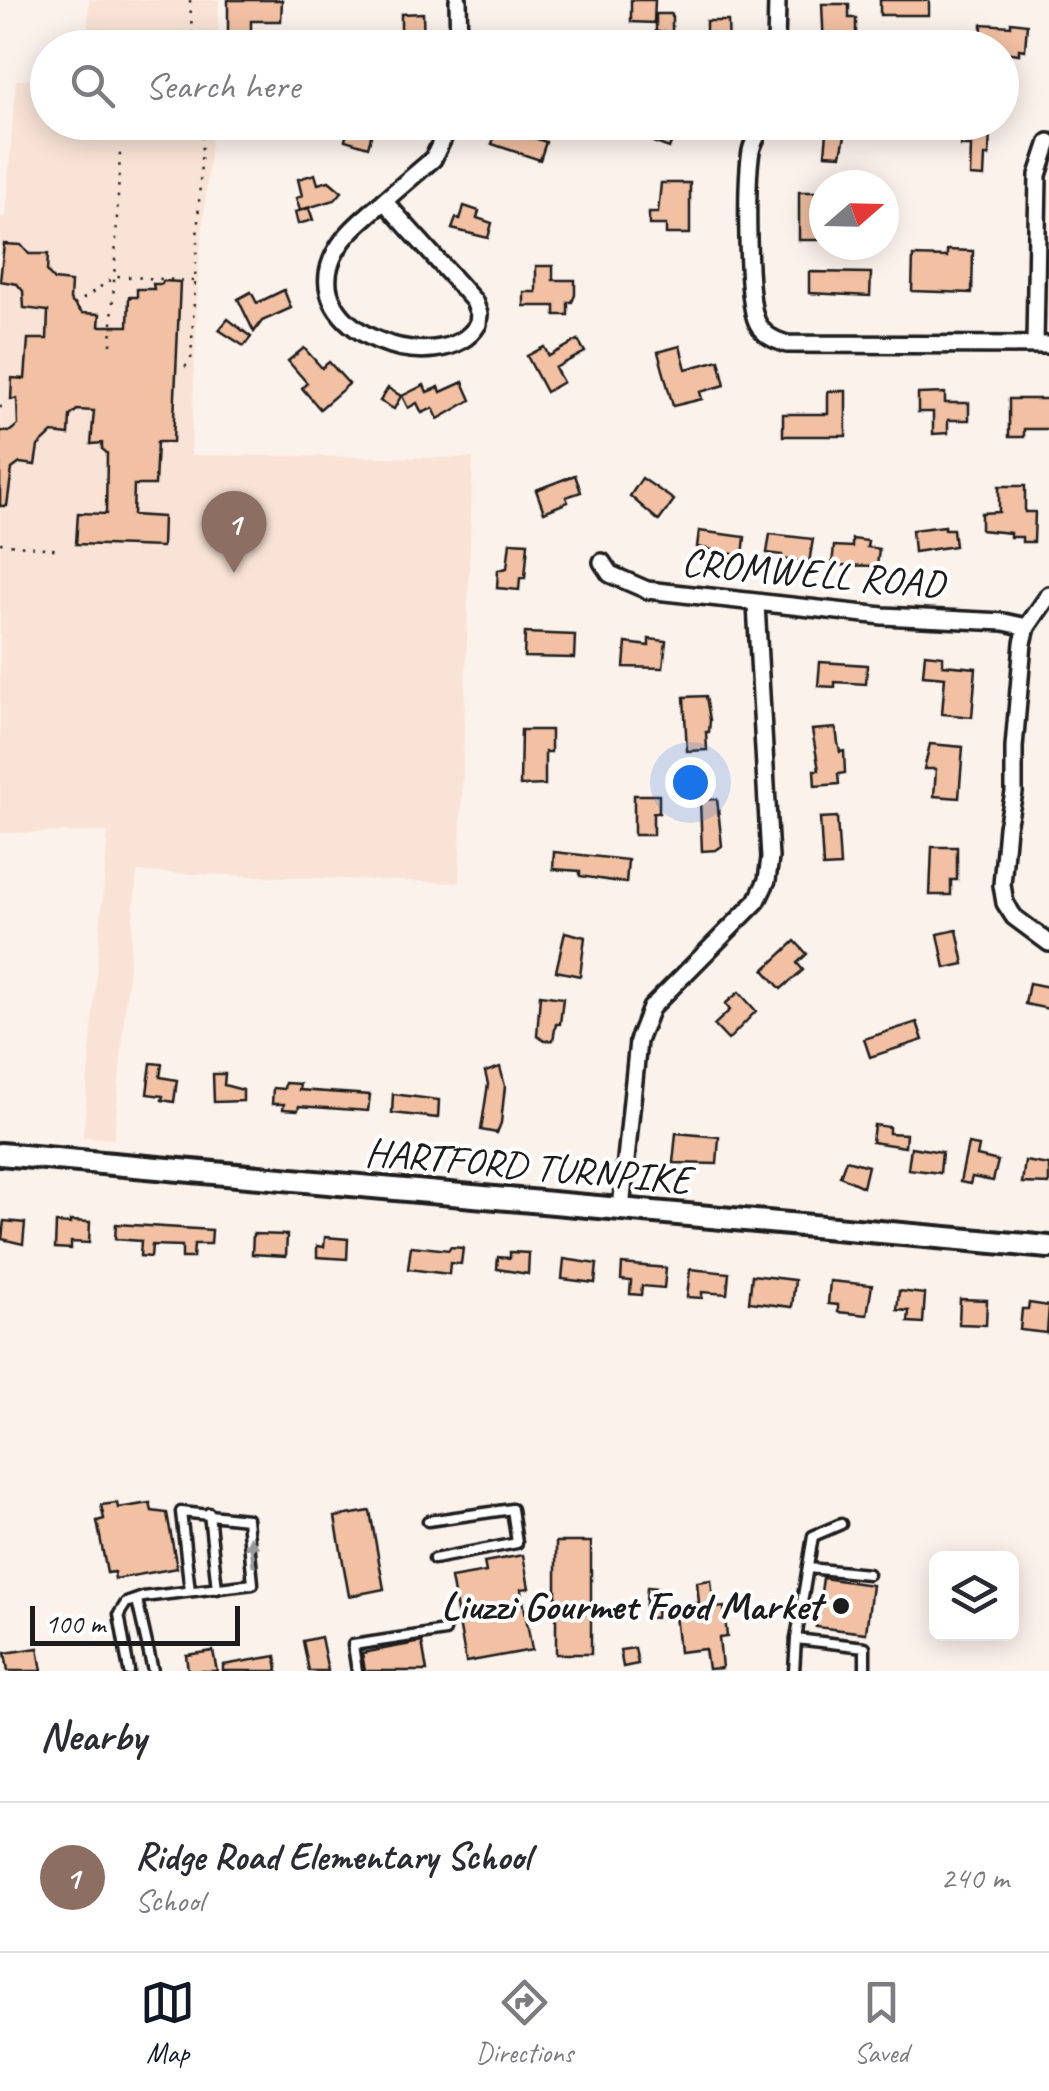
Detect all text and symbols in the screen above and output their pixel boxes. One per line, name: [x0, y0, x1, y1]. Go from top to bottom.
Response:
search box: [30, 30, 1019, 140]
icon: search: [65, 58, 120, 113]
text: Search here: [145, 62, 300, 109]
north arrow: [809, 170, 899, 260]
pin: 1: [202, 490, 266, 573]
street label: CROMWELL ROAD: [680, 537, 949, 610]
your location: [665, 757, 716, 808]
street label: HARTFORD TURNPIKE: [363, 1127, 698, 1206]
one-way arrow: [244, 1535, 260, 1567]
map controls: [929, 1551, 1019, 1641]
button: layers: [929, 1551, 1019, 1641]
place label: Liuzzi Gourmet Food Market: [441, 1581, 827, 1631]
marker: Liuzzi Gourmet Food Market: [830, 1595, 852, 1617]
scale bar: [30, 1601, 240, 1646]
text: 100 m: [45, 1606, 105, 1641]
text: Nearby: [40, 1710, 146, 1763]
text: Ridge Road Elementary School: [135, 1833, 530, 1880]
text: 1: [65, 1857, 80, 1898]
text: 240 m: [940, 1857, 1009, 1898]
text: School: [135, 1880, 204, 1921]
tab: Map: [140, 1975, 195, 2070]
tab: Directions: [476, 1975, 573, 2070]
tab: Saved: [854, 1975, 909, 2070]

